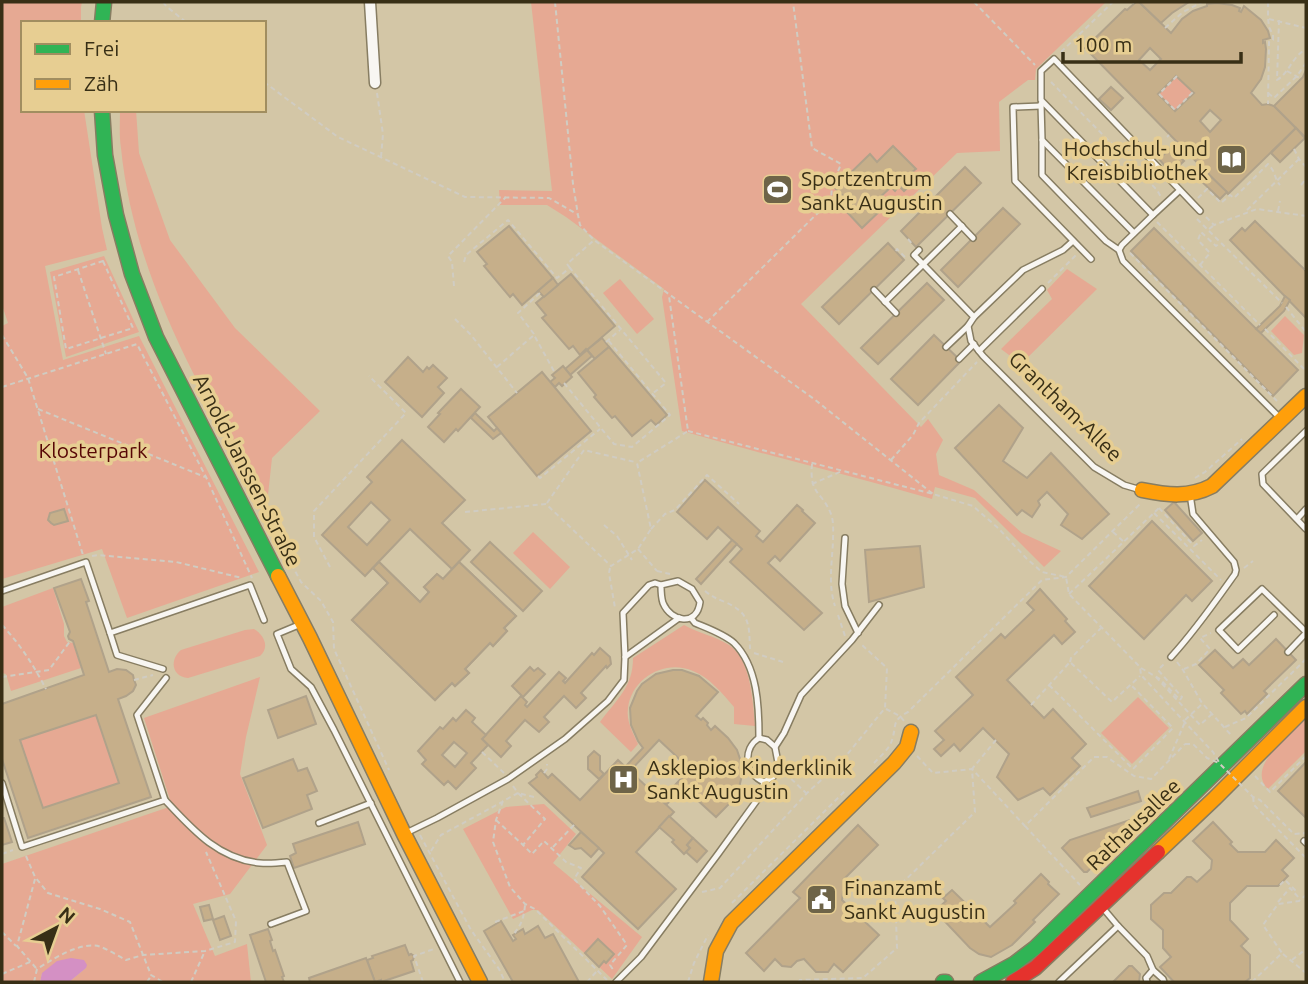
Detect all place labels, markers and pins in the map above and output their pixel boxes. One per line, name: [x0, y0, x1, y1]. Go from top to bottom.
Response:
place label: Hochschul- und Kreisbibliothek: [1064, 136, 1208, 184]
library icon: Hochschul- und Kreisbibliothek: [1214, 143, 1248, 177]
place label: Sportzentrum Sankt Augustin: [801, 166, 943, 214]
sports icon: Sportzentrum Sankt Augustin: [761, 173, 795, 207]
place label: Asklepios Kinderklinik Sankt Augustin: [647, 755, 853, 803]
hospital icon: Asklepios Kinderklinik Sankt Augustin: [607, 762, 641, 796]
place label: Finanzamt Sankt Augustin: [844, 875, 986, 923]
public building icon: Finanzamt Sankt Augustin: [804, 882, 838, 916]

